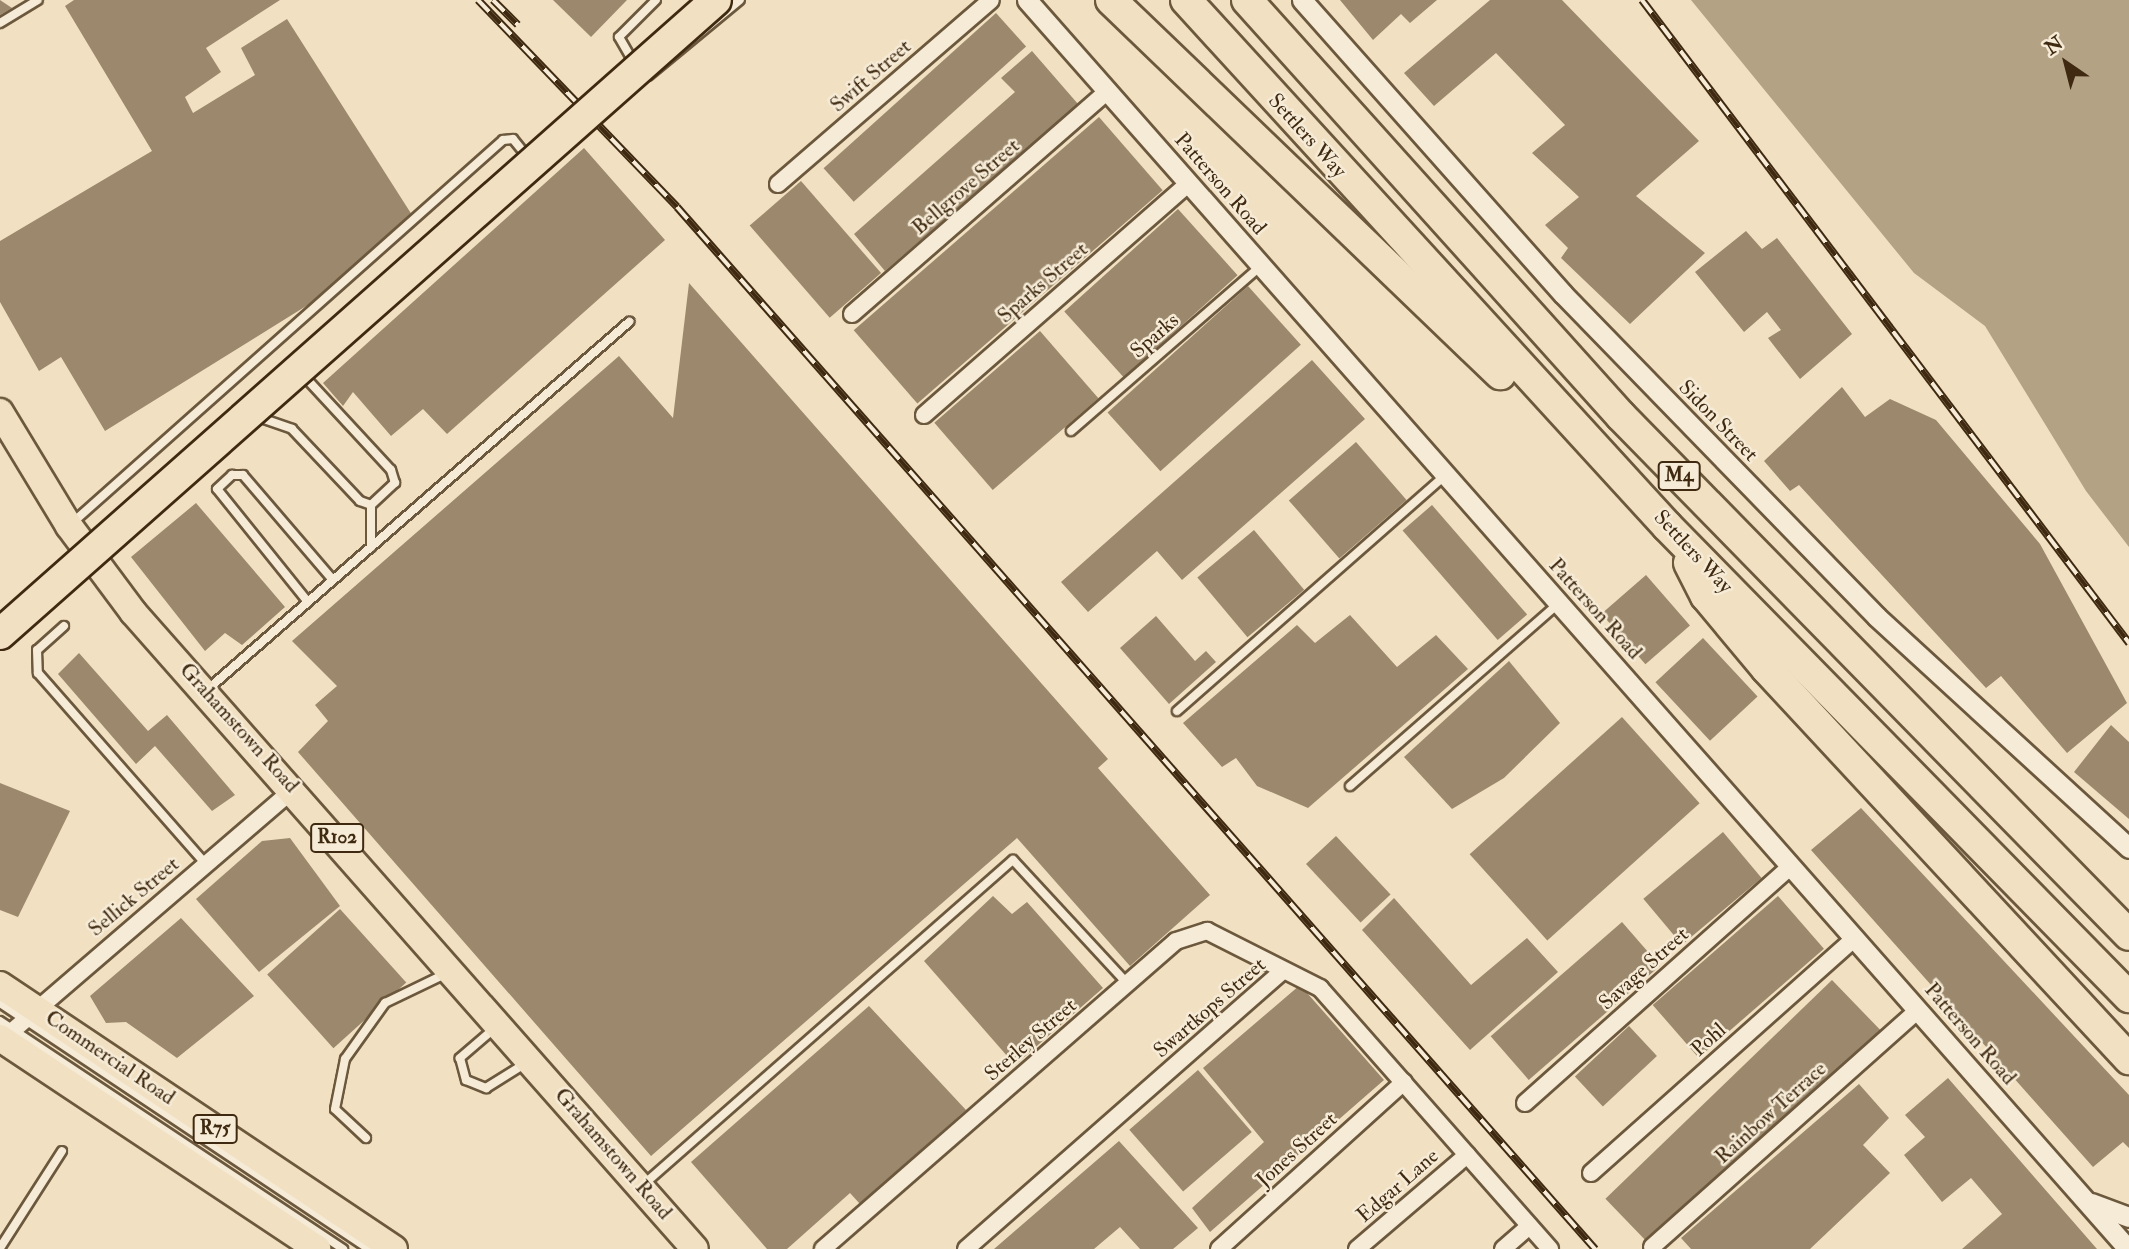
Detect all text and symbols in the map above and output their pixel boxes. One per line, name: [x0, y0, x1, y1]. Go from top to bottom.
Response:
north arrow: [2031, 28, 2101, 98]
text: N: [2040, 31, 2068, 61]
street label: Swift Street: [825, 34, 917, 118]
street label: Settlers Way: [1263, 89, 1351, 183]
street label: Patterson Road: [1169, 128, 1271, 240]
street label: Bellgrove Street: [907, 134, 1025, 240]
street label: Sparks Street: [993, 237, 1093, 329]
street label: Sparks: [1126, 308, 1184, 364]
street label: Sidon Street: [1673, 375, 1763, 467]
road number: M4: [1656, 461, 1702, 491]
street label: Settlers Way: [1648, 505, 1738, 599]
street label: Patterson Road: [1543, 553, 1647, 665]
street label: Grahamstown Road: [174, 658, 304, 798]
road number: R102: [309, 822, 365, 853]
street label: Sellick Street: [84, 852, 184, 942]
street label: Savage Street: [1594, 922, 1694, 1016]
street label: Swartkops Street: [1149, 952, 1271, 1064]
street label: Patterson Road: [1919, 978, 2021, 1090]
street label: Sterley Street: [980, 993, 1082, 1087]
street label: Commercial Road: [40, 1005, 180, 1111]
street label: Pohl: [1686, 1018, 1732, 1062]
street label: Rainbow Terrace: [1710, 1056, 1832, 1170]
street label: Grahamstown Road: [549, 1083, 677, 1225]
street label: Jones Street: [1251, 1107, 1343, 1193]
road number: R75: [192, 1114, 238, 1144]
street label: Edgar Lane: [1352, 1144, 1444, 1228]

